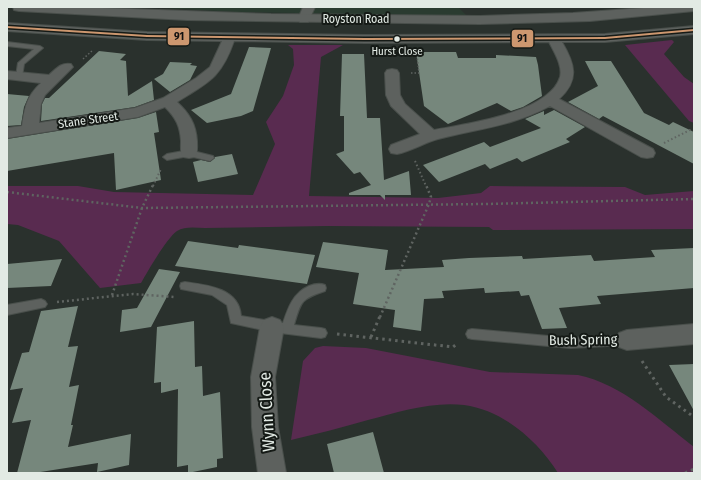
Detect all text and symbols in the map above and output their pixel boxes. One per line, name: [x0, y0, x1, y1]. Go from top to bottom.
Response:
street label: Royston Road: [322, 12, 390, 26]
line badge: 91: [167, 27, 190, 46]
line badge: 91: [511, 29, 534, 48]
text: 91: [174, 30, 184, 43]
text: 91: [517, 32, 527, 45]
marker: Hurst Close: [392, 34, 402, 44]
place label: Hurst Close: [371, 45, 423, 58]
street label: Stane Street: [57, 109, 119, 131]
street label: Bush Spring: [549, 331, 618, 349]
street label: Wynn Close: [254, 372, 280, 452]

